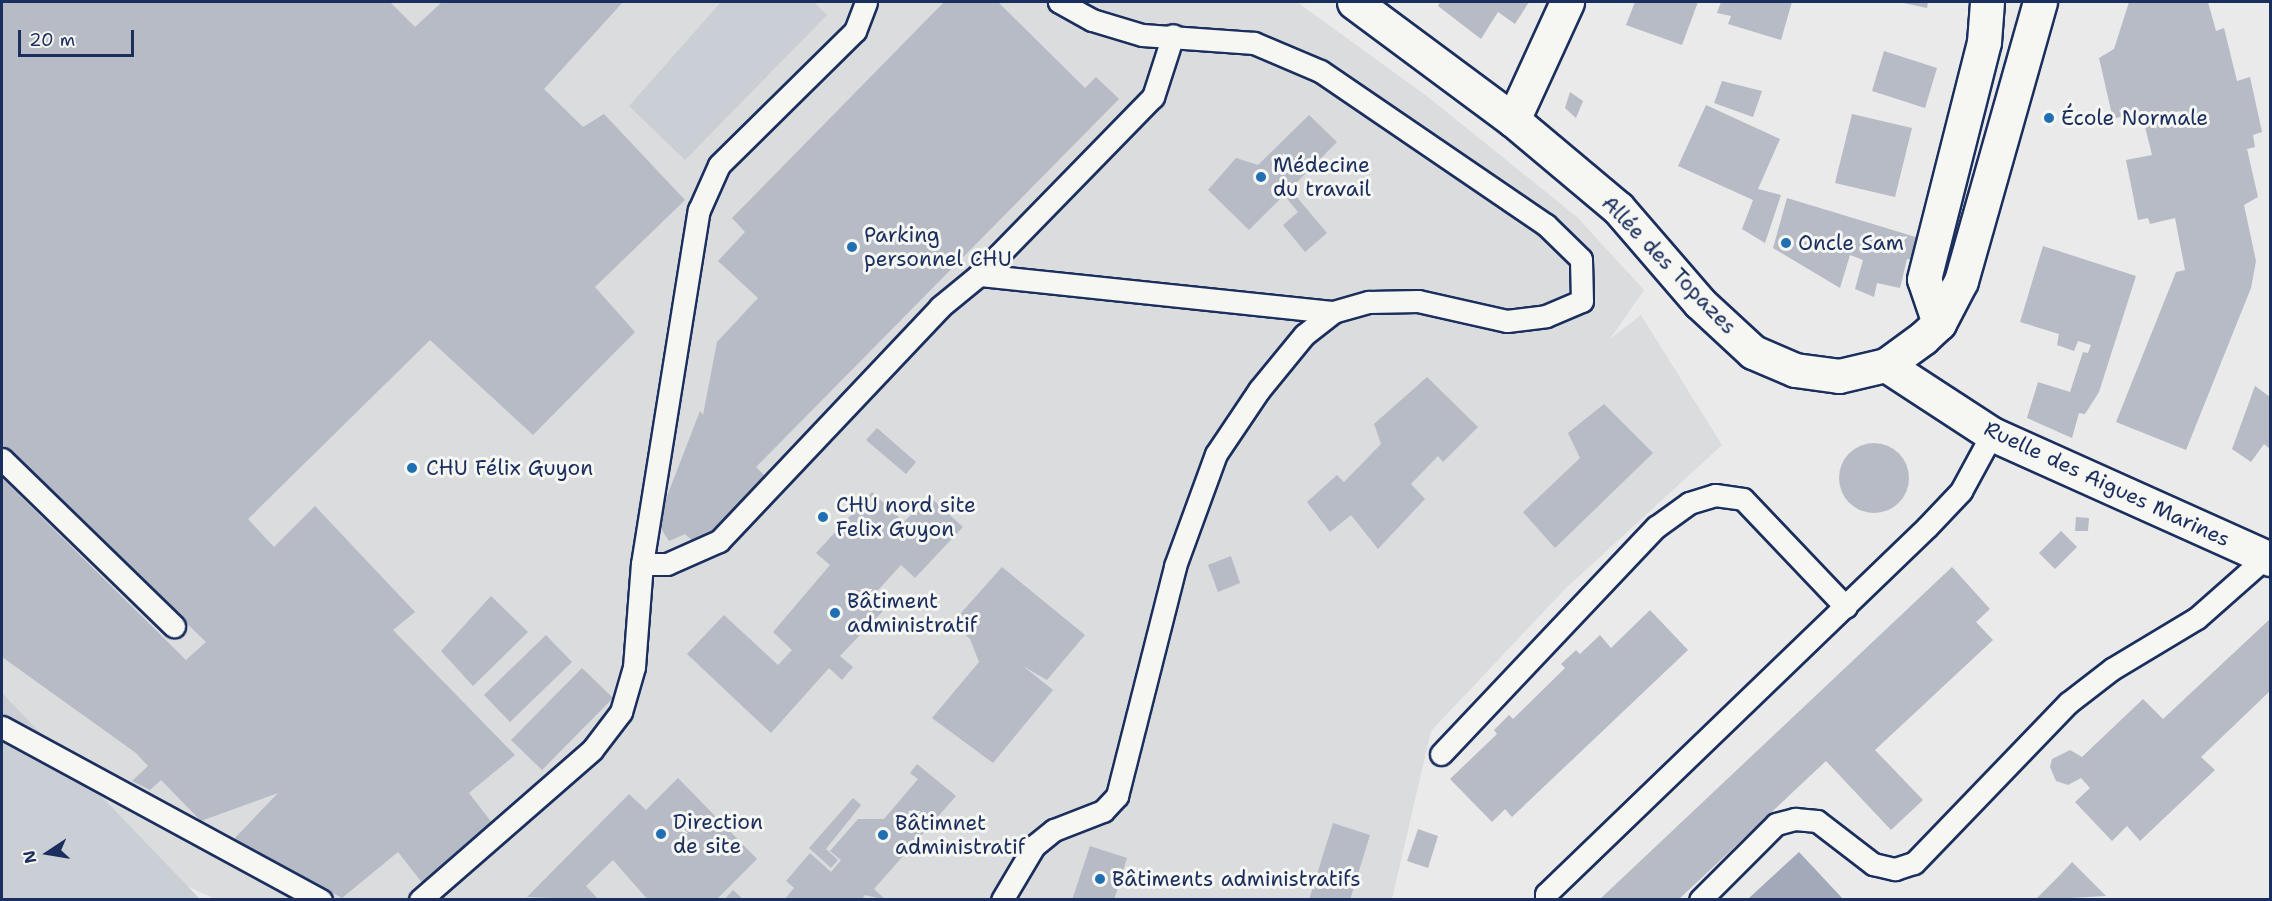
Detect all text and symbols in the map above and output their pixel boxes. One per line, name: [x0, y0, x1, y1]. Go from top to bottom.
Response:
scale bar: [21, 18, 136, 56]
text: 20 m: [29, 28, 75, 52]
place label: École Normale: [2061, 105, 2208, 131]
marker: École Normale: [2042, 111, 2056, 125]
place label: Médecine du travail: [1273, 152, 1371, 202]
marker: Médecine du travail: [1254, 170, 1268, 184]
street label: Allée des Topazes: [1596, 191, 1742, 339]
place label: Parking personnel CHU: [864, 222, 1012, 272]
place label: Oncle Sam: [1798, 230, 1904, 256]
marker: Oncle Sam: [1779, 236, 1793, 250]
marker: Parking personnel CHU: [845, 240, 859, 254]
street label: Ruelle des Aigues Marines: [1980, 416, 2234, 552]
place label: CHU Félix Guyon: [426, 455, 593, 481]
marker: CHU Félix Guyon: [403, 459, 421, 477]
place label: CHU nord site Felix Guyon: [836, 492, 976, 542]
marker: CHU nord site Felix Guyon: [814, 508, 832, 526]
place label: Bâtiment administratif: [847, 588, 977, 638]
marker: Bâtiment administratif: [828, 606, 842, 620]
place label: Direction de site: [673, 809, 763, 859]
place label: Bâtimnet administratif: [895, 810, 1025, 860]
north arrow: [18, 823, 78, 883]
marker: Direction de site: [654, 827, 668, 841]
marker: Bâtimnet administratif: [876, 828, 890, 842]
text: N: [18, 848, 41, 865]
place label: Bâtiments administratifs: [1112, 866, 1361, 892]
marker: Bâtiments administratifs: [1093, 872, 1107, 886]

